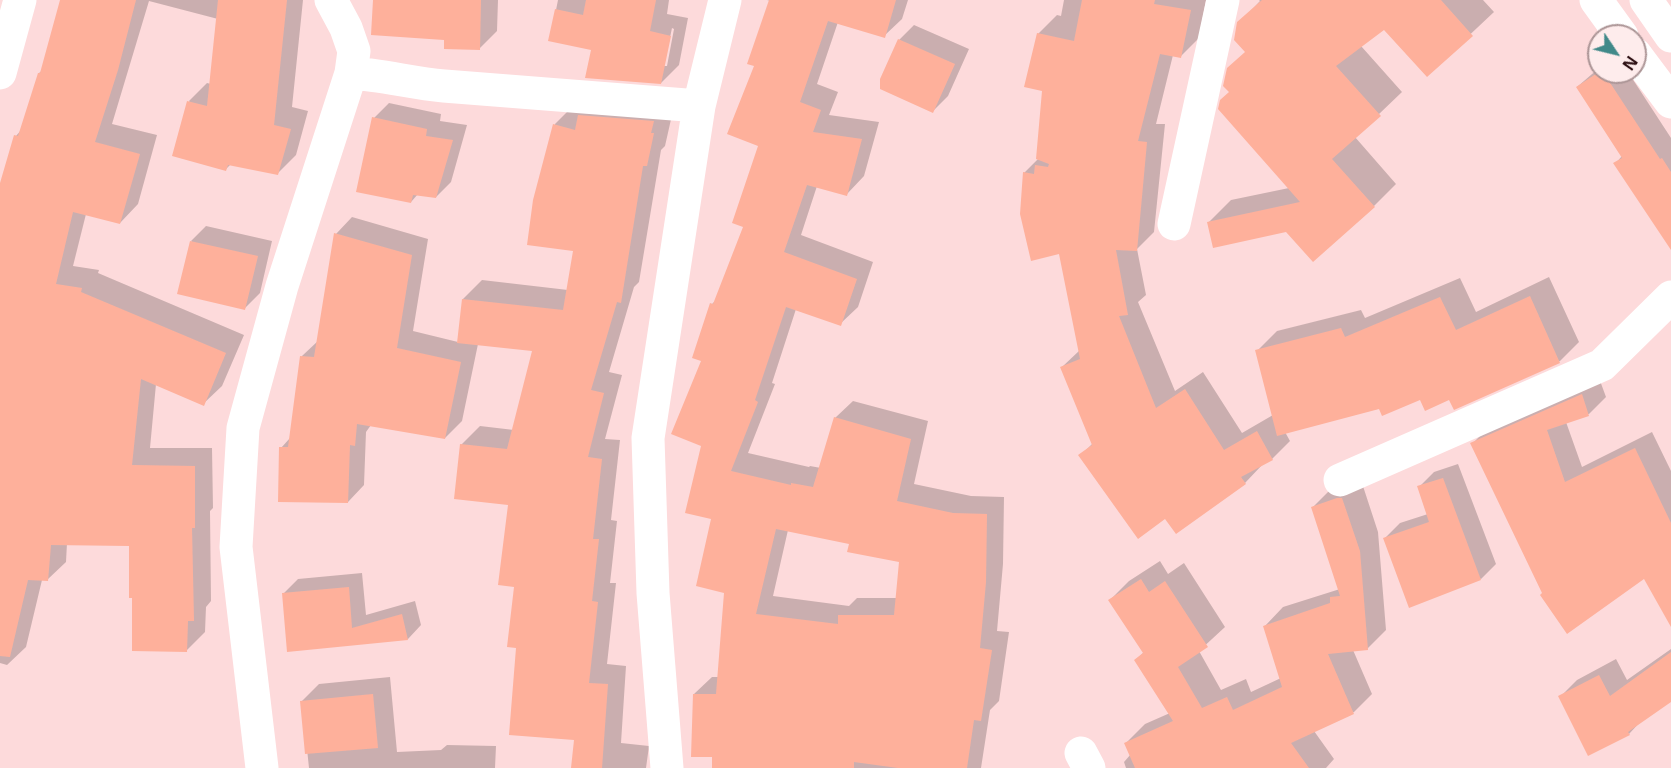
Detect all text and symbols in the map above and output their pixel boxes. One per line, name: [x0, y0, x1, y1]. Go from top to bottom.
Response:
north arrow: [1587, 24, 1647, 84]
text: N: [1617, 52, 1643, 75]

